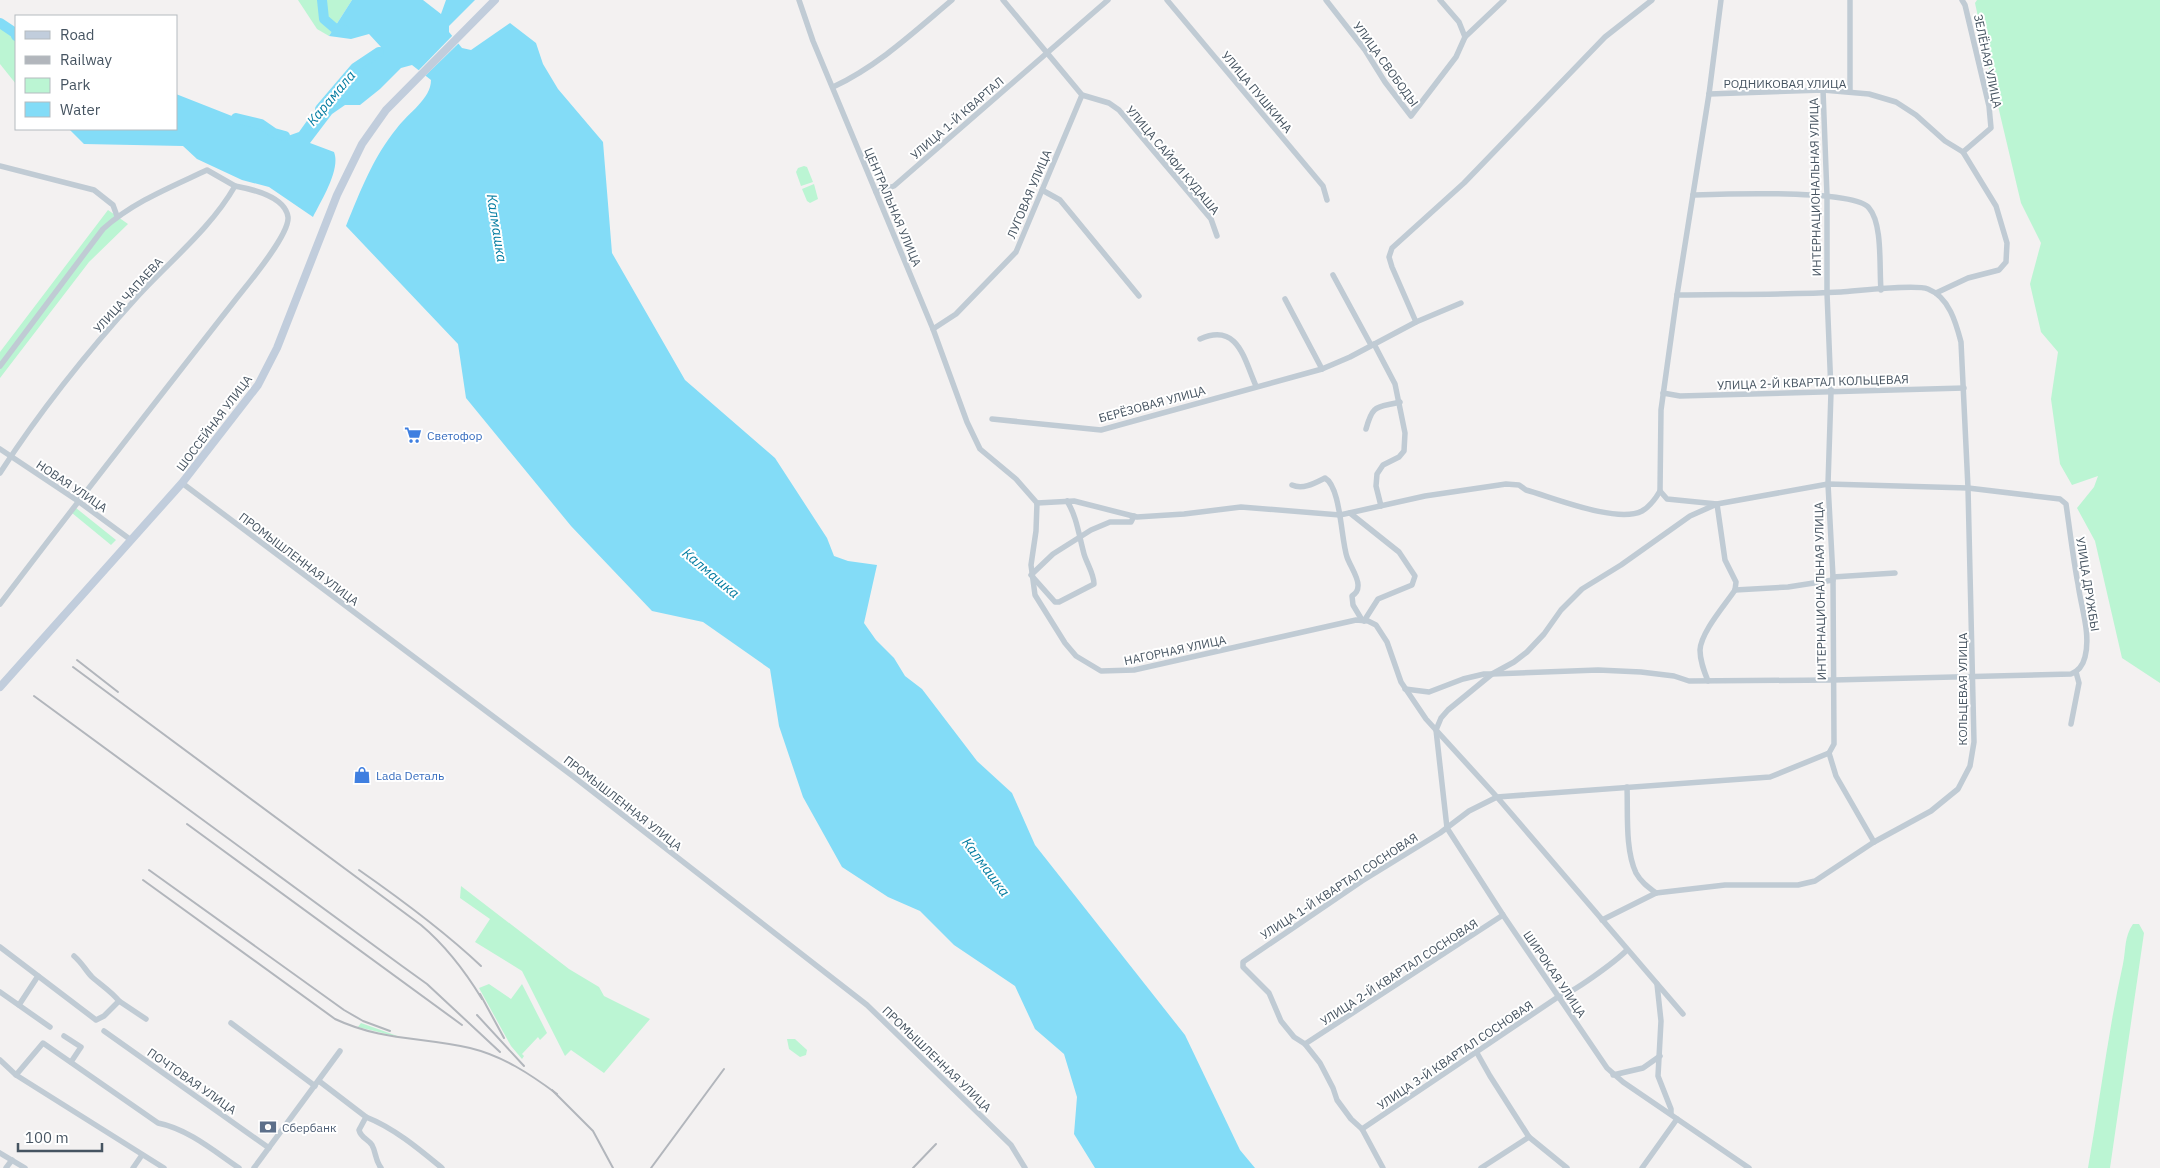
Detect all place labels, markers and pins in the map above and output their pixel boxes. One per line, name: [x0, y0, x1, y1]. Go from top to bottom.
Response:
supermarket icon: Светофор: [403, 425, 423, 445]
place label: Светофор: [427, 428, 483, 443]
shop icon: Lada Dеталь: [352, 765, 372, 785]
place label: Lada Dеталь: [376, 768, 444, 783]
bank icon: Сбербанк: [258, 1117, 278, 1137]
place label: Сбербанк: [282, 1120, 337, 1135]

